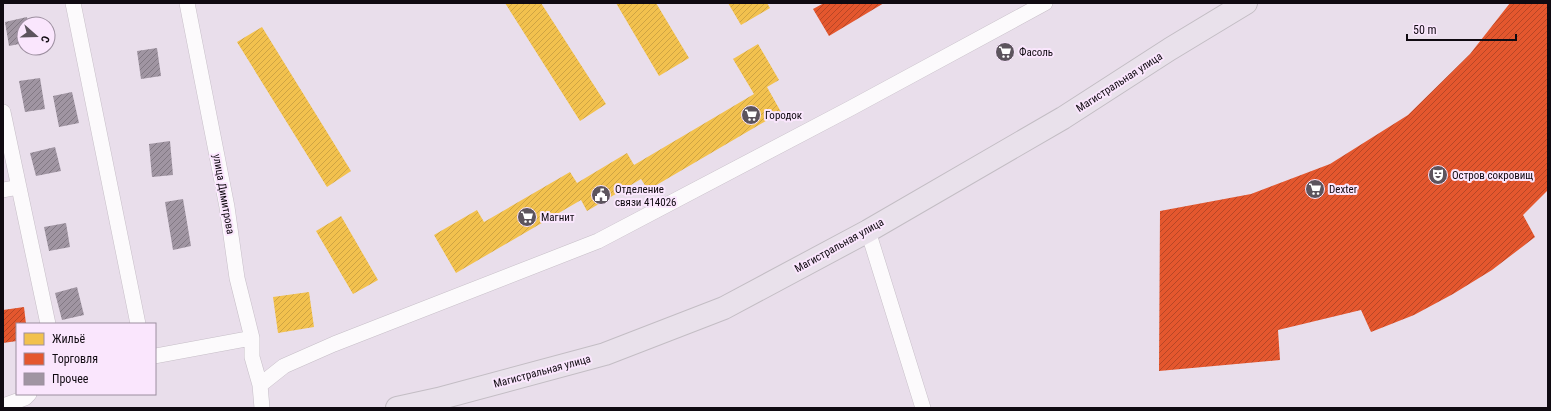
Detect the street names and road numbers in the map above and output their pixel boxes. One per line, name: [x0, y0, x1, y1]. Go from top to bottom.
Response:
street label: Магистральная улица: [1074, 50, 1165, 115]
street label: улица Димитрова: [210, 153, 237, 235]
street label: Магистральная улица: [792, 216, 886, 275]
street label: Магистральная улица: [492, 352, 592, 391]

